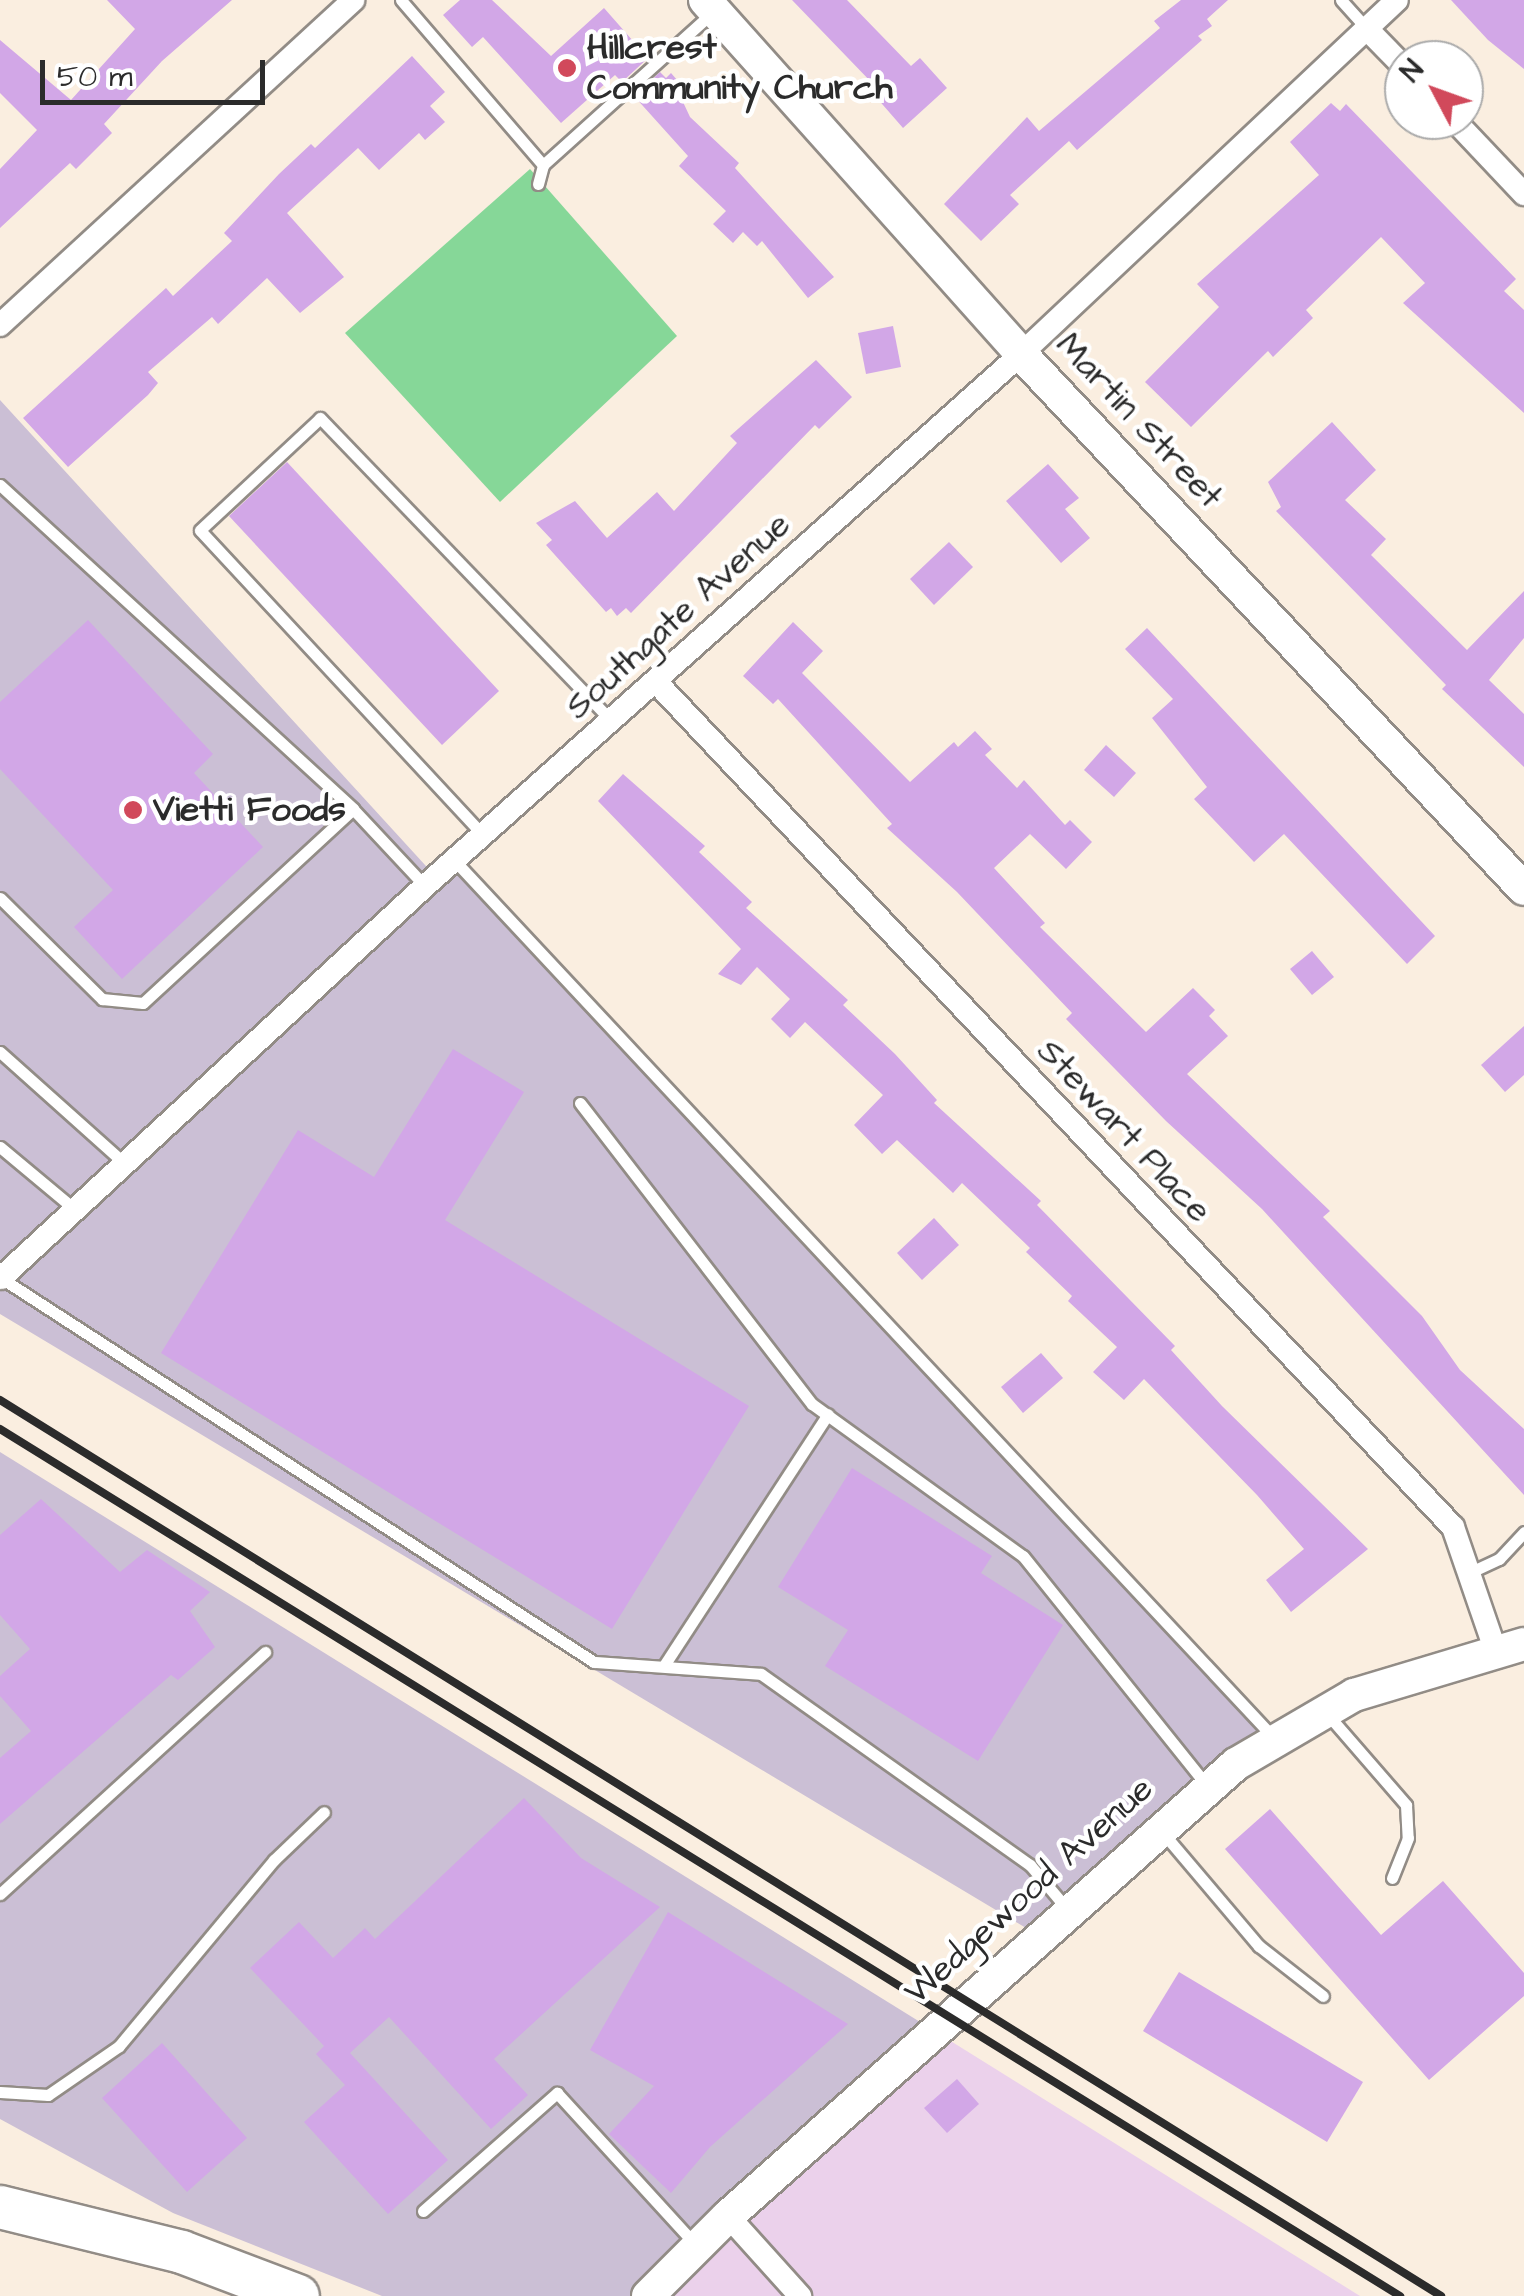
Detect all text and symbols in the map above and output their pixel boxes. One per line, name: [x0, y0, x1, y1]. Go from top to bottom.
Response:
place label: Hillcrest Community Church: [587, 27, 893, 109]
scale bar: [45, 40, 270, 102]
north arrow: [1384, 40, 1484, 140]
text: N: [1392, 52, 1433, 91]
text: 50 m: [57, 56, 133, 98]
marker: Hillcrest Community Church: [556, 57, 578, 79]
street label: Martin Street: [1047, 324, 1231, 518]
street label: Southgate Avenue: [557, 504, 799, 728]
place label: Vietti Foods: [153, 789, 346, 831]
marker: Vietti Foods: [122, 799, 144, 821]
street label: Stewart Place: [1028, 1030, 1220, 1232]
street label: Wedgewood Avenue: [896, 1768, 1162, 2014]

